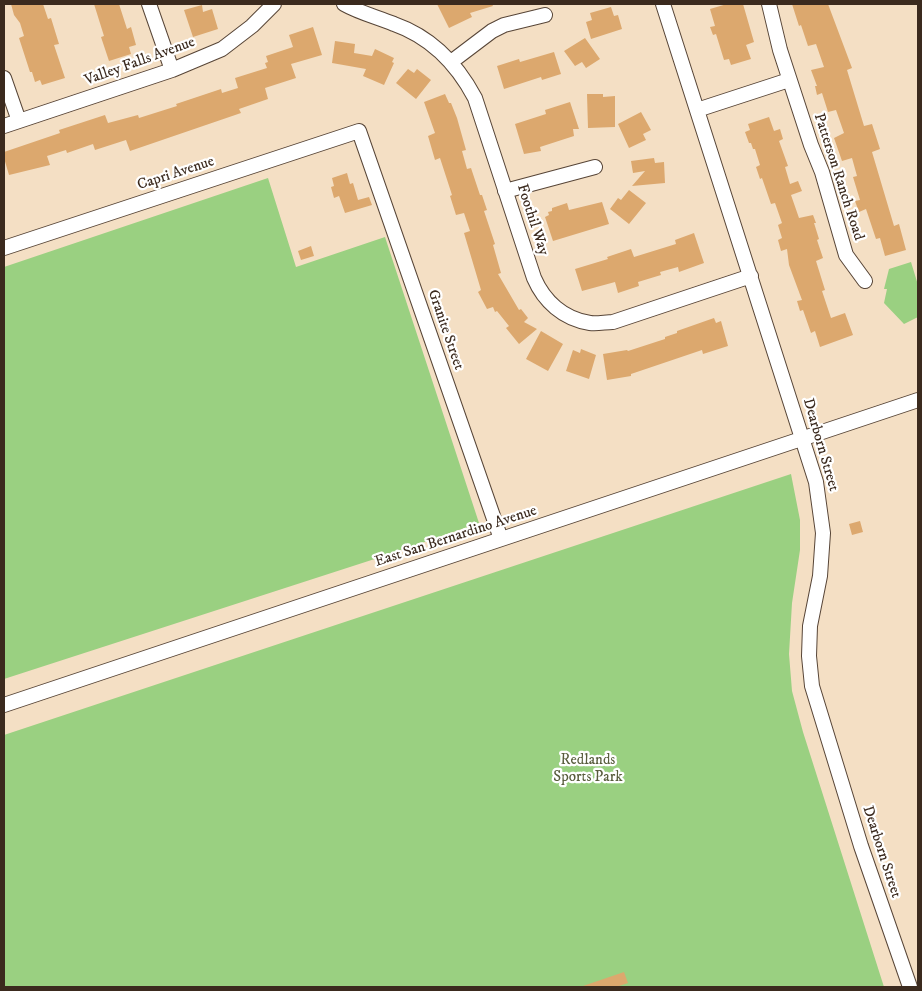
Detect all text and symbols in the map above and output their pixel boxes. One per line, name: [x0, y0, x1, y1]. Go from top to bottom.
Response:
street label: Valley Falls Avenue: [82, 34, 198, 90]
street label: Patterson Ranch Road: [809, 111, 867, 243]
street label: Capri Avenue: [135, 153, 217, 195]
street label: Foothil Way: [512, 182, 552, 258]
street label: Granite Street: [423, 287, 467, 373]
street label: Dearborn Street: [798, 397, 842, 493]
street label: East San Bernardino Avenue: [373, 502, 539, 572]
park label: Redlands Sports Park: [553, 752, 623, 787]
street label: Dearborn Street: [858, 804, 904, 900]

